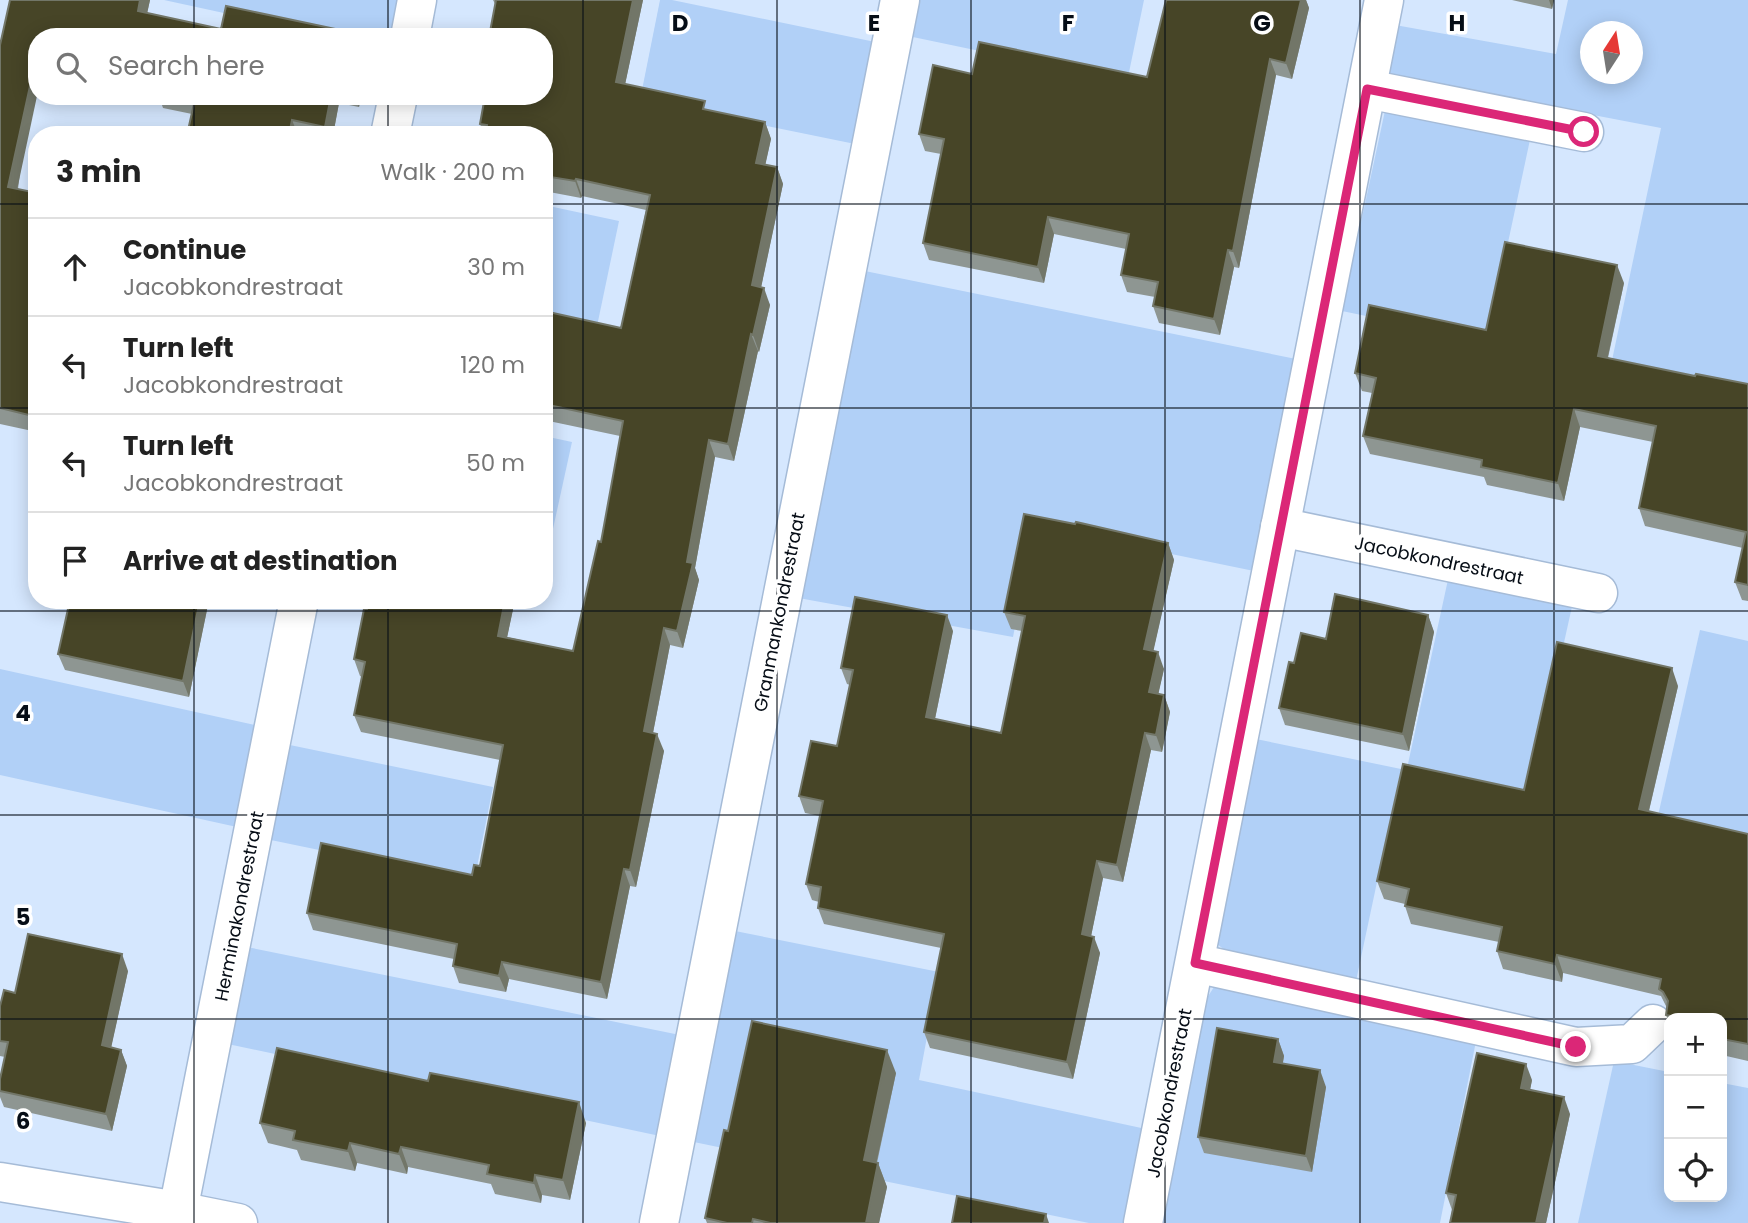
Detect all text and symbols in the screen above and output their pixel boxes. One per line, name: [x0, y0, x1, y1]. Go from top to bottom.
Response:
text: D: [672, 7, 688, 39]
text: E: [868, 7, 880, 39]
text: F: [1062, 7, 1074, 39]
text: G: [1253, 7, 1271, 39]
text: H: [1449, 7, 1465, 39]
north arrow: [1580, 21, 1643, 84]
search box: [28, 28, 553, 105]
icon: search: [52, 48, 90, 86]
text: Search here: [108, 48, 265, 84]
route start: [1568, 116, 1599, 147]
text: 3 min: [56, 150, 141, 193]
text: Walk · 200 m: [380, 156, 525, 188]
text: Continue: [123, 232, 246, 268]
icon: ahead: [56, 248, 94, 286]
text: 30 m: [467, 251, 525, 283]
text: Jacobkondrestraat: [123, 271, 343, 303]
text: Turn left: [123, 330, 234, 366]
icon: left: [56, 346, 94, 384]
text: 120 m: [460, 349, 525, 381]
text: Jacobkondrestraat: [123, 369, 343, 401]
text: Turn left: [123, 428, 234, 464]
icon: left: [56, 444, 94, 482]
text: 50 m: [466, 447, 525, 479]
text: Jacobkondrestraat: [123, 467, 343, 499]
street label: Granmankondrestraat: [747, 510, 811, 714]
street label: Jacobkondrestraat: [1352, 530, 1526, 590]
icon: arrive: [56, 542, 94, 580]
text: Arrive at destination: [123, 543, 398, 579]
text: 4: [15, 697, 31, 729]
street label: Herminakondrestraat: [208, 809, 270, 1003]
text: 5: [16, 901, 30, 933]
street label: Jacobkondrestraat: [1140, 1006, 1198, 1180]
map controls: [1664, 1013, 1727, 1202]
button: +: [1664, 1013, 1727, 1076]
route end: [1560, 1031, 1591, 1062]
button: −: [1664, 1076, 1727, 1139]
text: 6: [16, 1105, 30, 1137]
button: locate: [1664, 1139, 1727, 1202]

